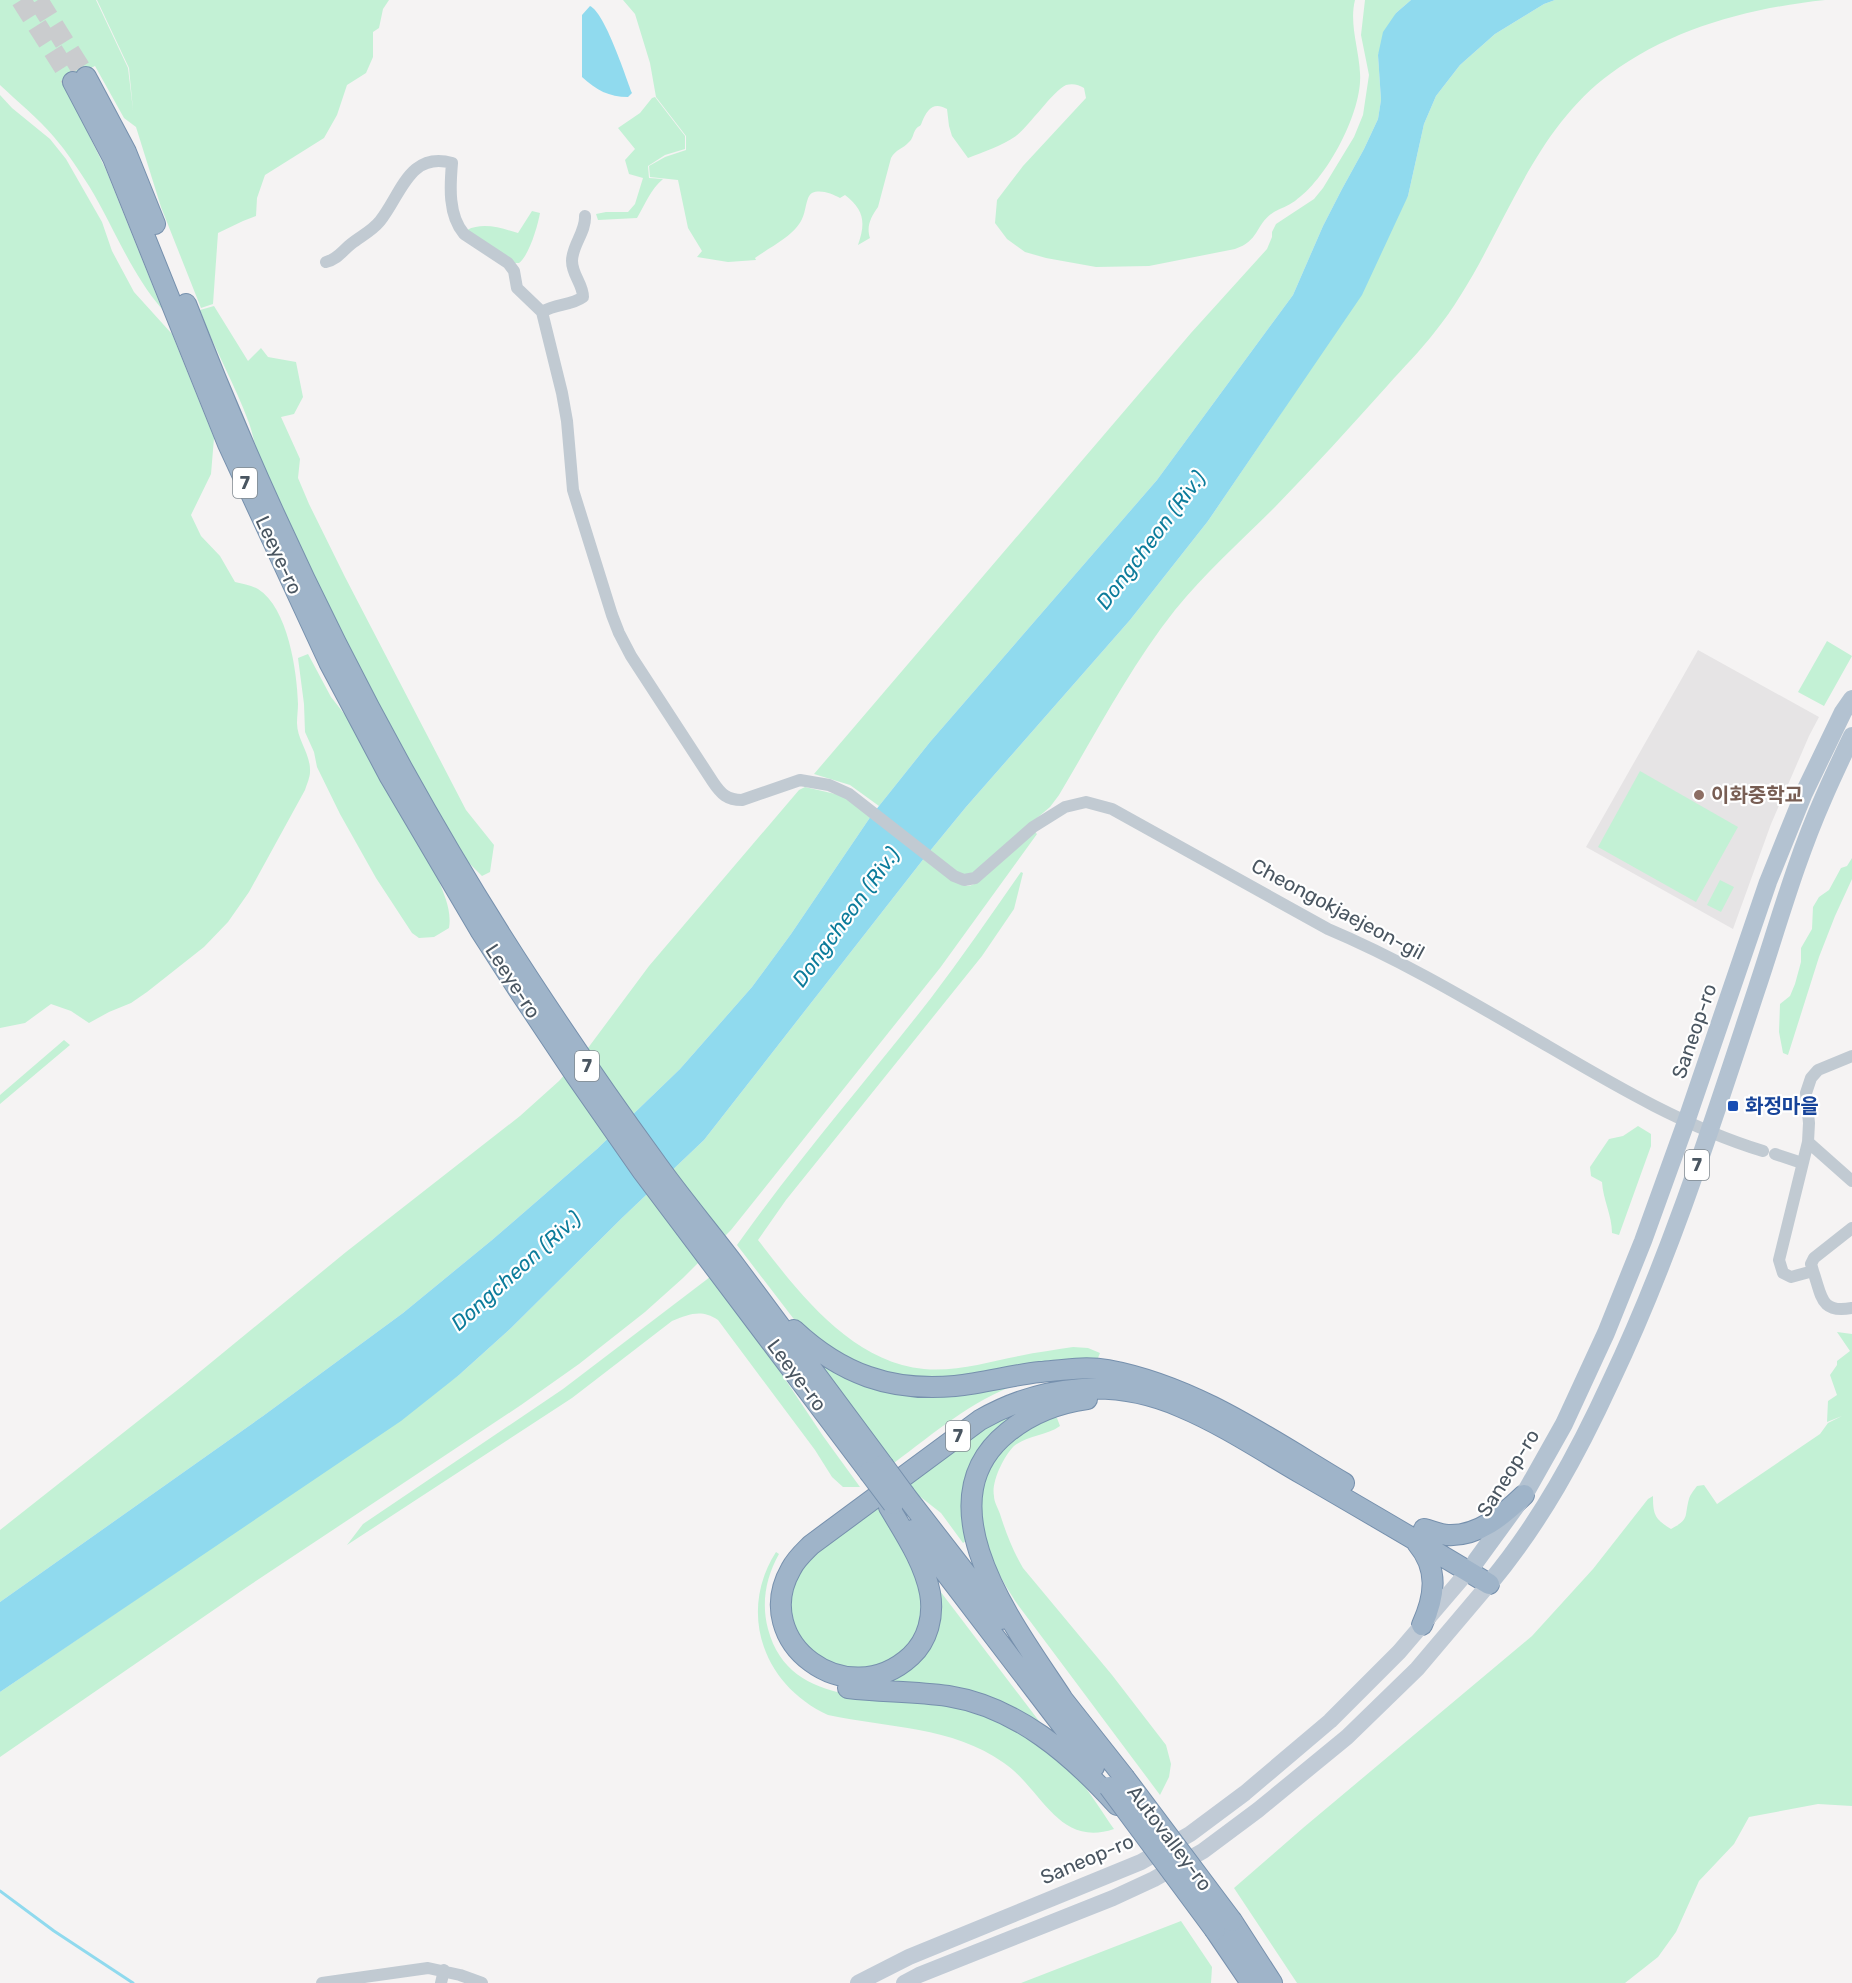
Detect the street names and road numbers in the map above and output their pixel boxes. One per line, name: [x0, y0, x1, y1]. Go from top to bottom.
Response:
road number: 7: [233, 468, 257, 498]
street label: Leeye-ro: [250, 512, 308, 598]
street label: Cheongokjaejeon-gil: [1247, 853, 1429, 965]
street label: Leeye-ro: [480, 939, 546, 1023]
street label: Saneop-ro: [1667, 980, 1721, 1082]
road number: 7: [575, 1051, 599, 1081]
road number: 7: [1685, 1150, 1709, 1180]
street label: Leeye-ro: [762, 1334, 832, 1416]
road number: 7: [946, 1421, 970, 1451]
street label: Saneop-ro: [1472, 1425, 1544, 1521]
street label: Autovalley-ro: [1123, 1781, 1217, 1895]
street label: Saneop-ro: [1037, 1829, 1137, 1889]

